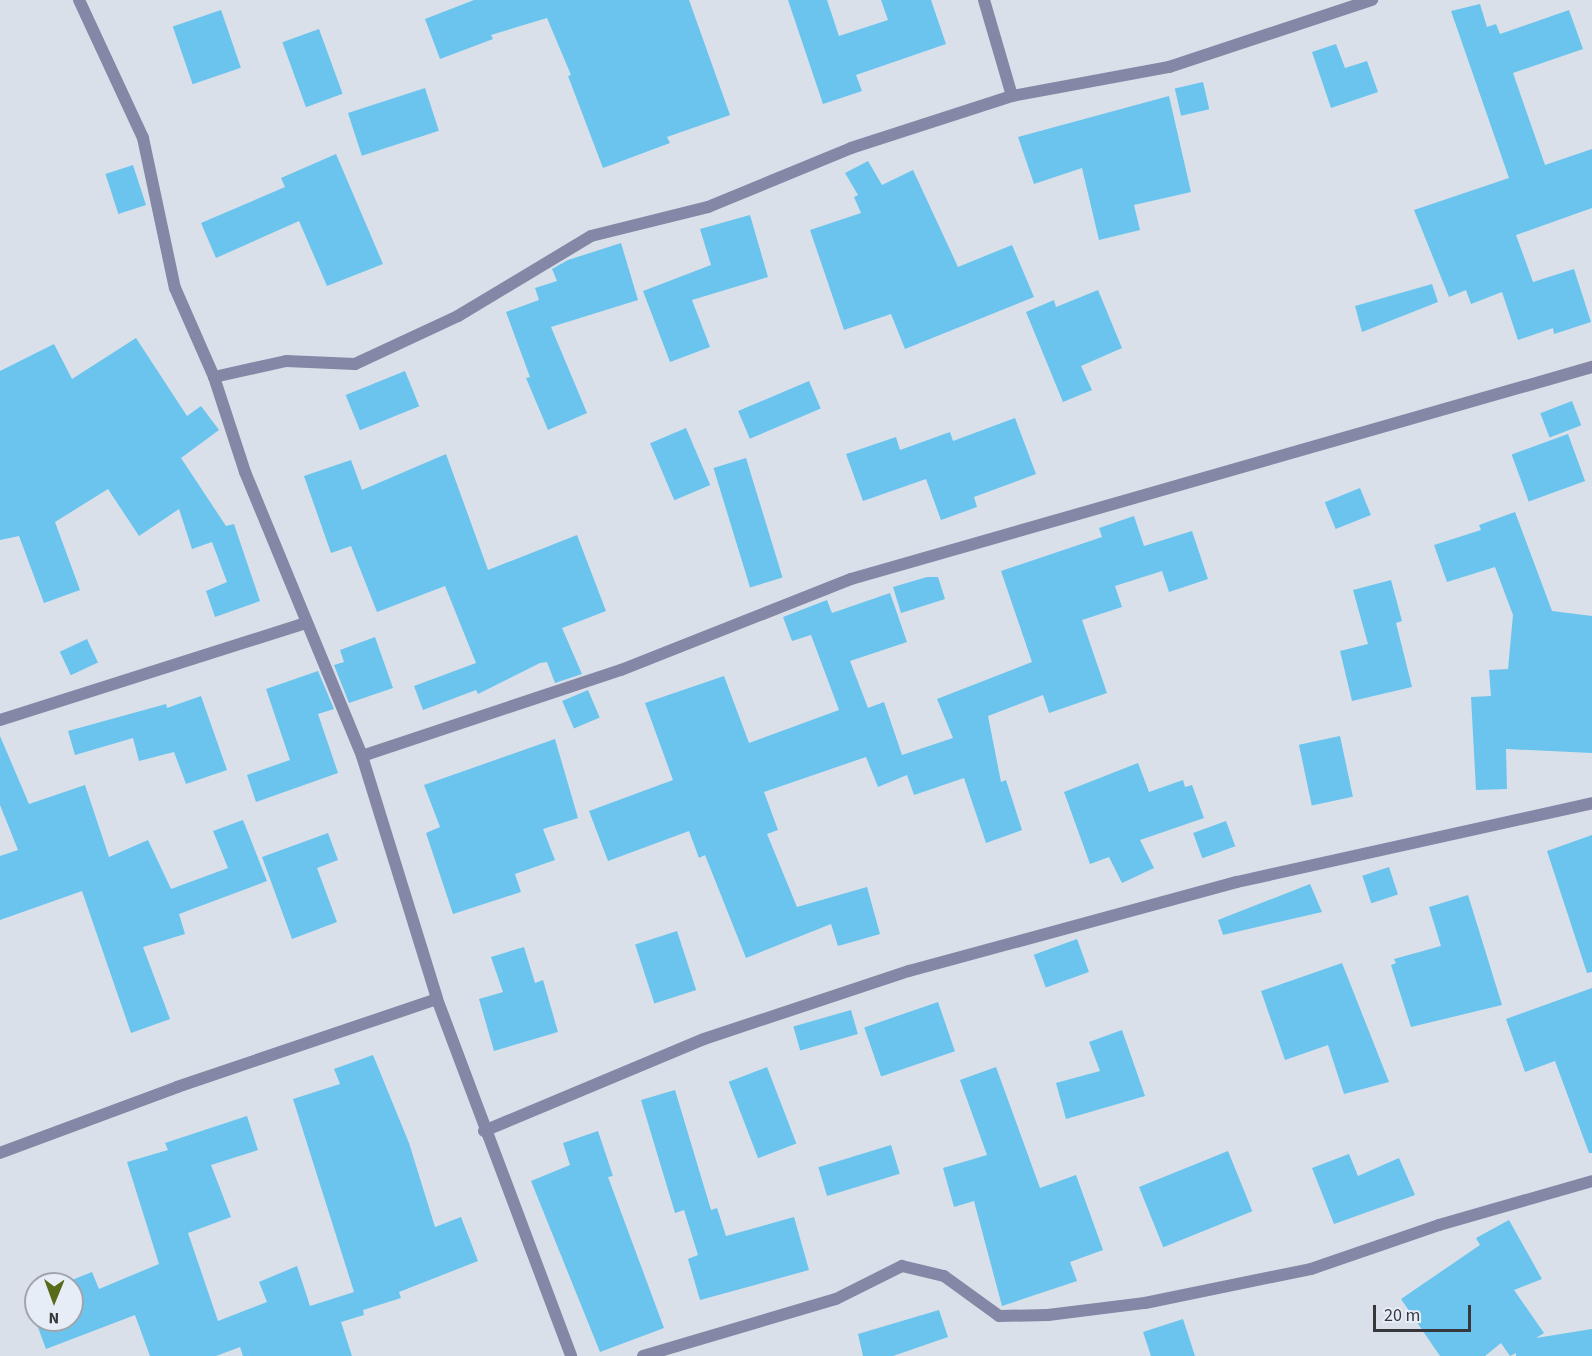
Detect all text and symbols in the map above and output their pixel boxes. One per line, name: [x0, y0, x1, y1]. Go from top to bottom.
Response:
north arrow: [24, 1272, 84, 1332]
scale bar: [1376, 1293, 1474, 1331]
text: 20 m: [1384, 1303, 1420, 1328]
text: N: [48, 1307, 59, 1329]

